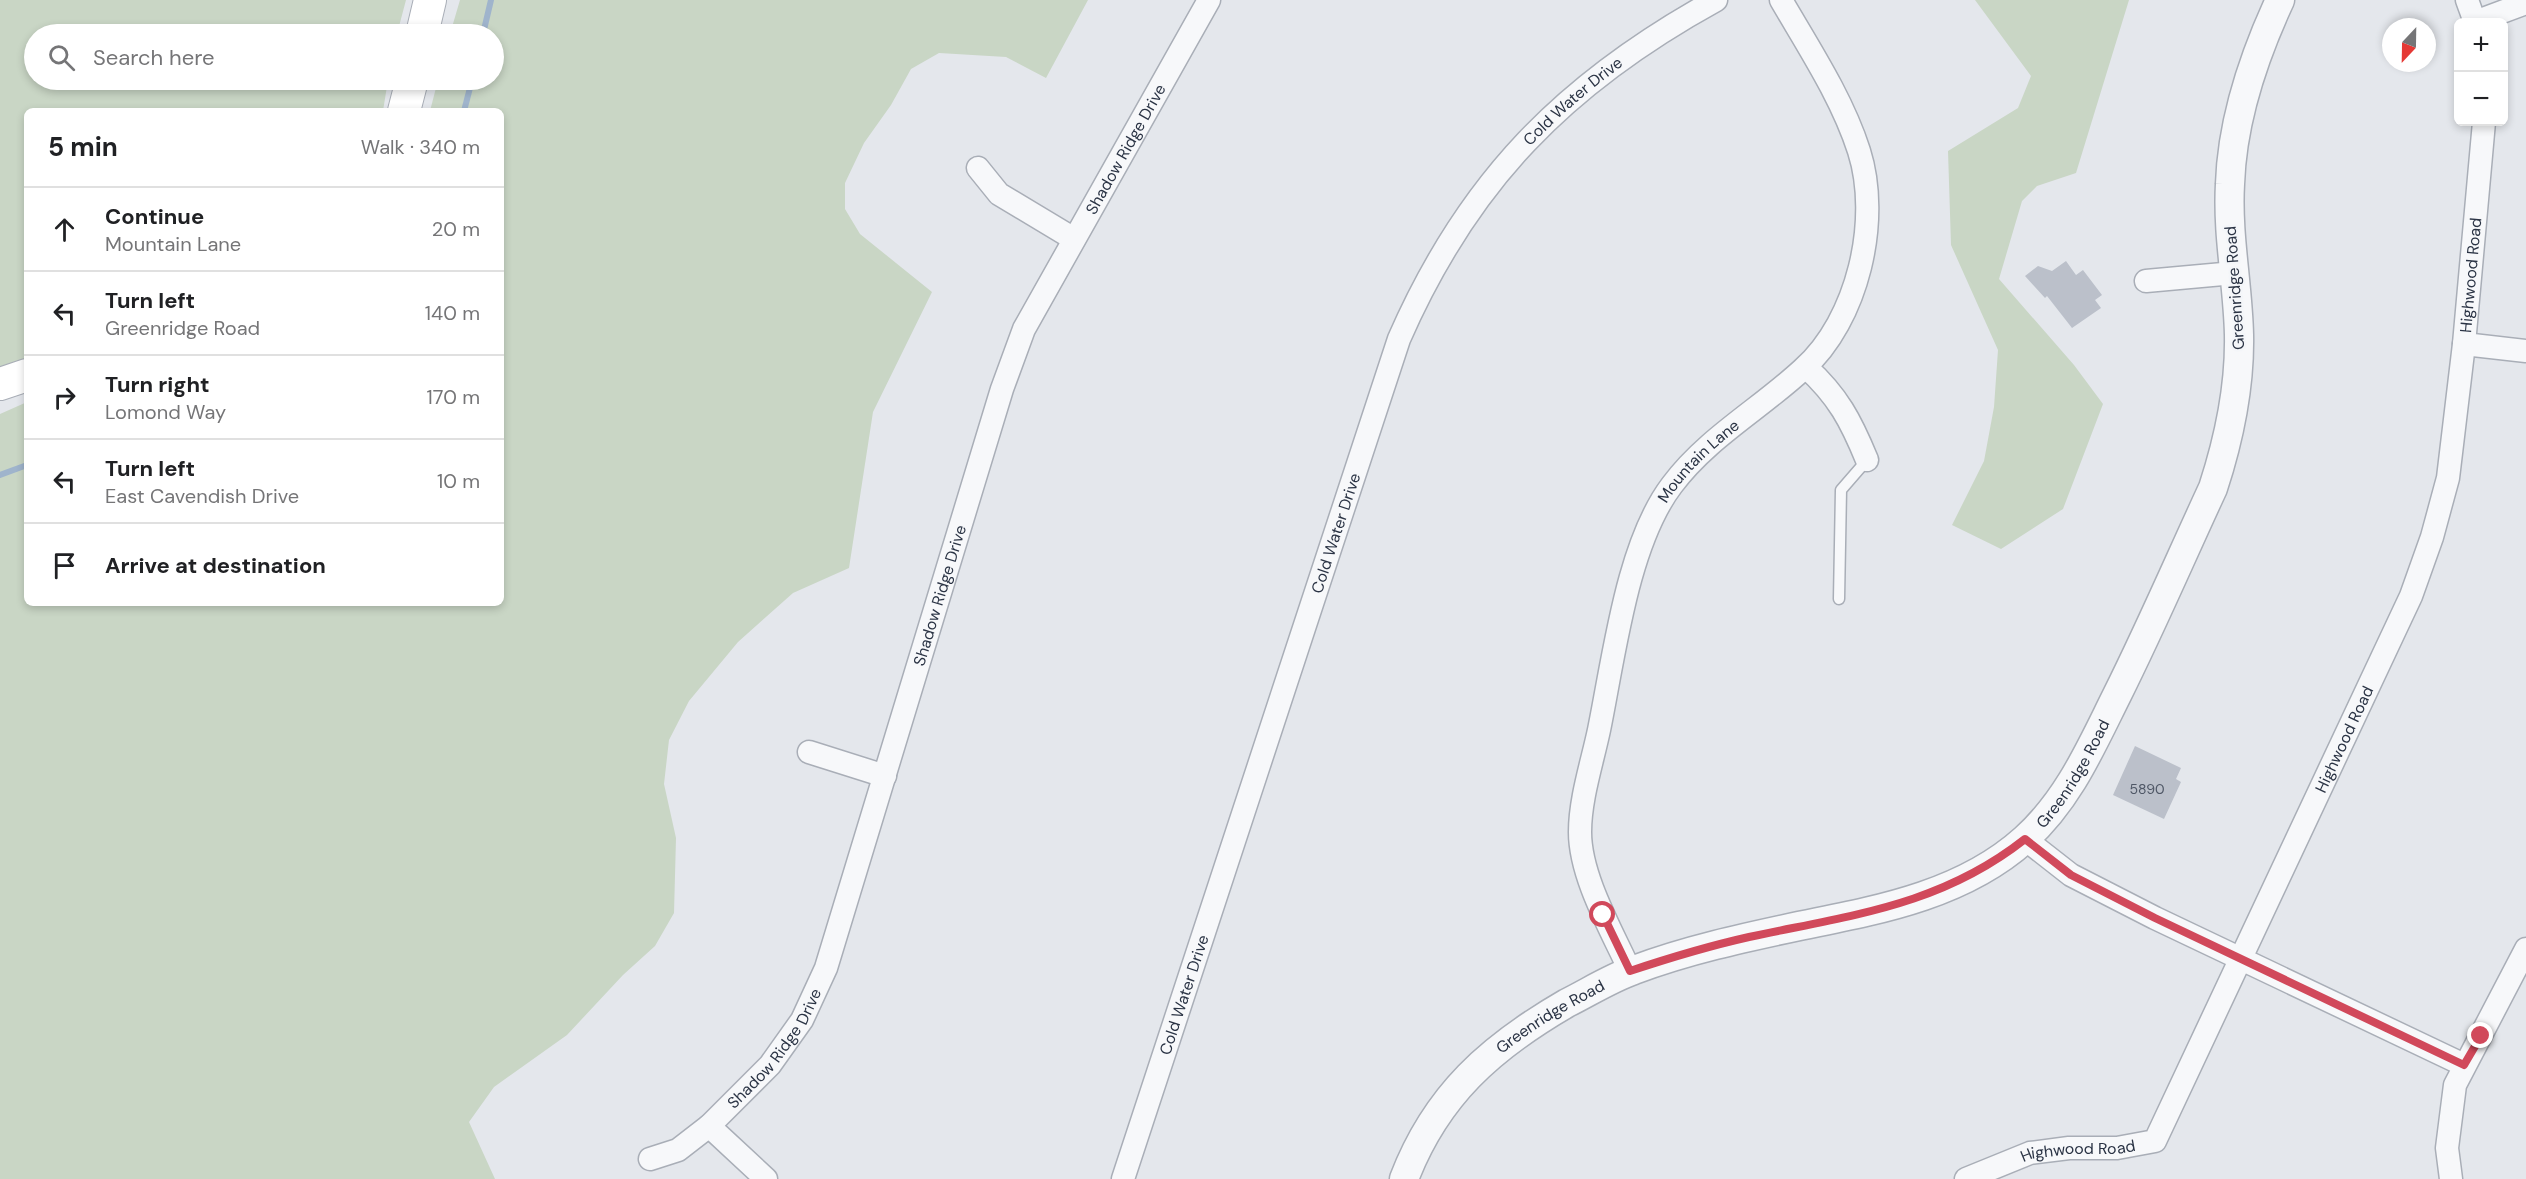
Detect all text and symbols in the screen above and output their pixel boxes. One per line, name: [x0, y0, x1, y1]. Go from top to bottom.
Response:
north arrow: [2382, 18, 2436, 72]
map controls: [2454, 18, 2508, 126]
button: +: [2454, 18, 2508, 72]
search box: [24, 24, 504, 90]
icon: search: [45, 41, 78, 74]
text: Search here: [93, 43, 214, 72]
street label: Cold Water Drive: [1519, 52, 1627, 150]
button: −: [2454, 72, 2508, 126]
street label: Shadow Ridge Drive: [1081, 80, 1171, 218]
text: 5 min: [48, 130, 118, 164]
text: Walk · 340 m: [361, 134, 480, 160]
text: Continue: [105, 202, 204, 231]
icon: ahead: [48, 213, 81, 246]
text: 20 m: [432, 216, 480, 242]
street label: Highwood Road: [2455, 217, 2486, 334]
street label: Greenridge Road: [2220, 225, 2249, 351]
text: Mountain Lane: [105, 231, 241, 257]
text: Turn left: [105, 286, 195, 315]
icon: left: [48, 297, 81, 330]
text: 140 m: [425, 300, 480, 326]
text: Greenridge Road: [105, 315, 260, 341]
text: Turn right: [105, 370, 210, 399]
icon: right: [48, 381, 81, 414]
text: 170 m: [427, 384, 480, 410]
text: Lomond Way: [105, 399, 226, 425]
street label: Mountain Lane: [1653, 415, 1743, 507]
text: Turn left: [105, 454, 195, 483]
icon: left: [48, 465, 81, 498]
text: 10 m: [437, 468, 480, 494]
street label: Cold Water Drive: [1306, 470, 1365, 596]
text: East Cavendish Drive: [105, 483, 299, 509]
street label: Shadow Ridge Drive: [908, 522, 971, 668]
icon: arrive: [48, 549, 81, 582]
text: Arrive at destination: [105, 551, 326, 580]
street label: Highwood Road: [2310, 683, 2378, 796]
street label: Greenridge Road: [2032, 716, 2114, 832]
house number: 5890: [2129, 780, 2165, 798]
route start: [1589, 901, 1615, 927]
street label: Cold Water Drive: [1154, 932, 1214, 1058]
street label: Greenridge Road: [1492, 975, 1608, 1058]
street label: Shadow Ridge Drive: [723, 985, 826, 1113]
route end: [2467, 1022, 2493, 1048]
street label: Highwood Road: [2017, 1135, 2137, 1167]

